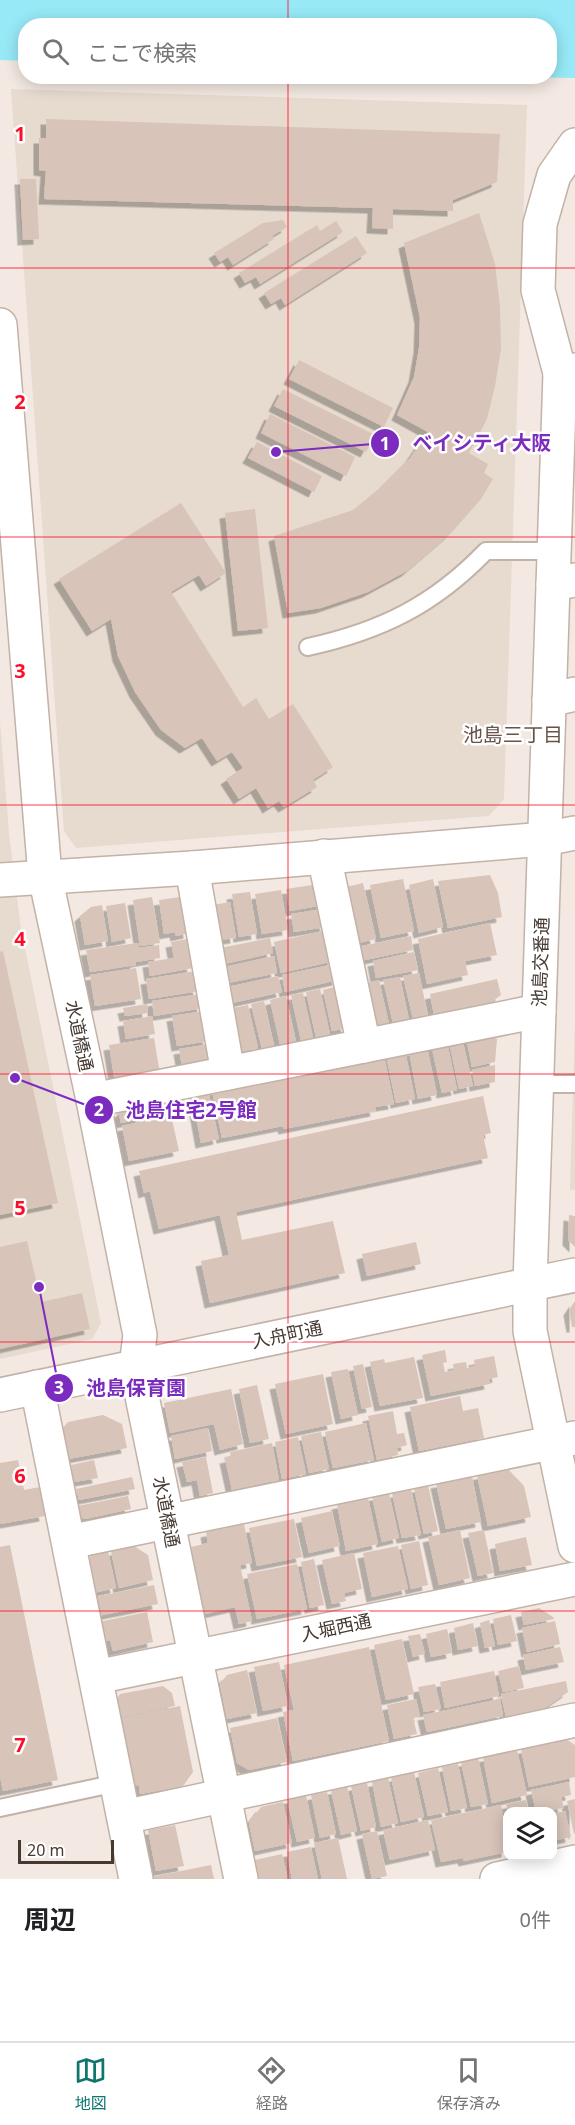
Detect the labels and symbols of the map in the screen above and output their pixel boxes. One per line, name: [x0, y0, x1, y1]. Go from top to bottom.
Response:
text: 1: [14, 120, 26, 147]
text: 2: [14, 388, 26, 415]
callout: ベイシティ大阪: [370, 424, 564, 462]
text: ベイシティ大阪: [413, 429, 551, 456]
text: 1: [380, 431, 390, 455]
text: 3: [14, 657, 26, 684]
district label: 池島三丁目: [463, 721, 563, 748]
street label: 池島交番通: [526, 917, 554, 1007]
text: 4: [14, 925, 26, 952]
street label: 水道橋通: [61, 998, 99, 1074]
callout: 池島住宅2号館: [84, 1091, 269, 1129]
text: 池島住宅2号館: [125, 1096, 257, 1123]
text: 2: [94, 1097, 104, 1121]
text: 5: [14, 1194, 26, 1221]
street label: 入舟町通: [249, 1315, 325, 1353]
callout: 池島保育園: [44, 1369, 198, 1407]
text: 池島保育園: [86, 1374, 186, 1401]
text: 3: [54, 1375, 64, 1399]
text: 6: [14, 1462, 26, 1489]
street label: 水道橋通: [148, 1474, 186, 1549]
street label: 入堀西通: [298, 1608, 374, 1646]
text: 7: [14, 1731, 26, 1758]
scale bar: [18, 1837, 114, 1864]

